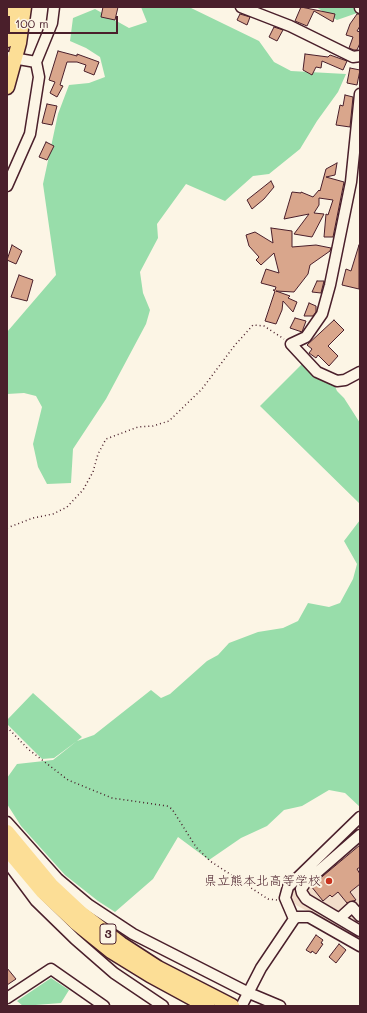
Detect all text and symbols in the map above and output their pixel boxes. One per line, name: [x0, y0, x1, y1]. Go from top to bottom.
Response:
scale bar: [10, 8, 120, 34]
text: 100 m: [15, 15, 49, 31]
place label: 県立熊本北高等学校: [204, 873, 321, 889]
marker: 県立熊本北高等学校: [324, 876, 334, 886]
road number: 3: [100, 924, 116, 944]

